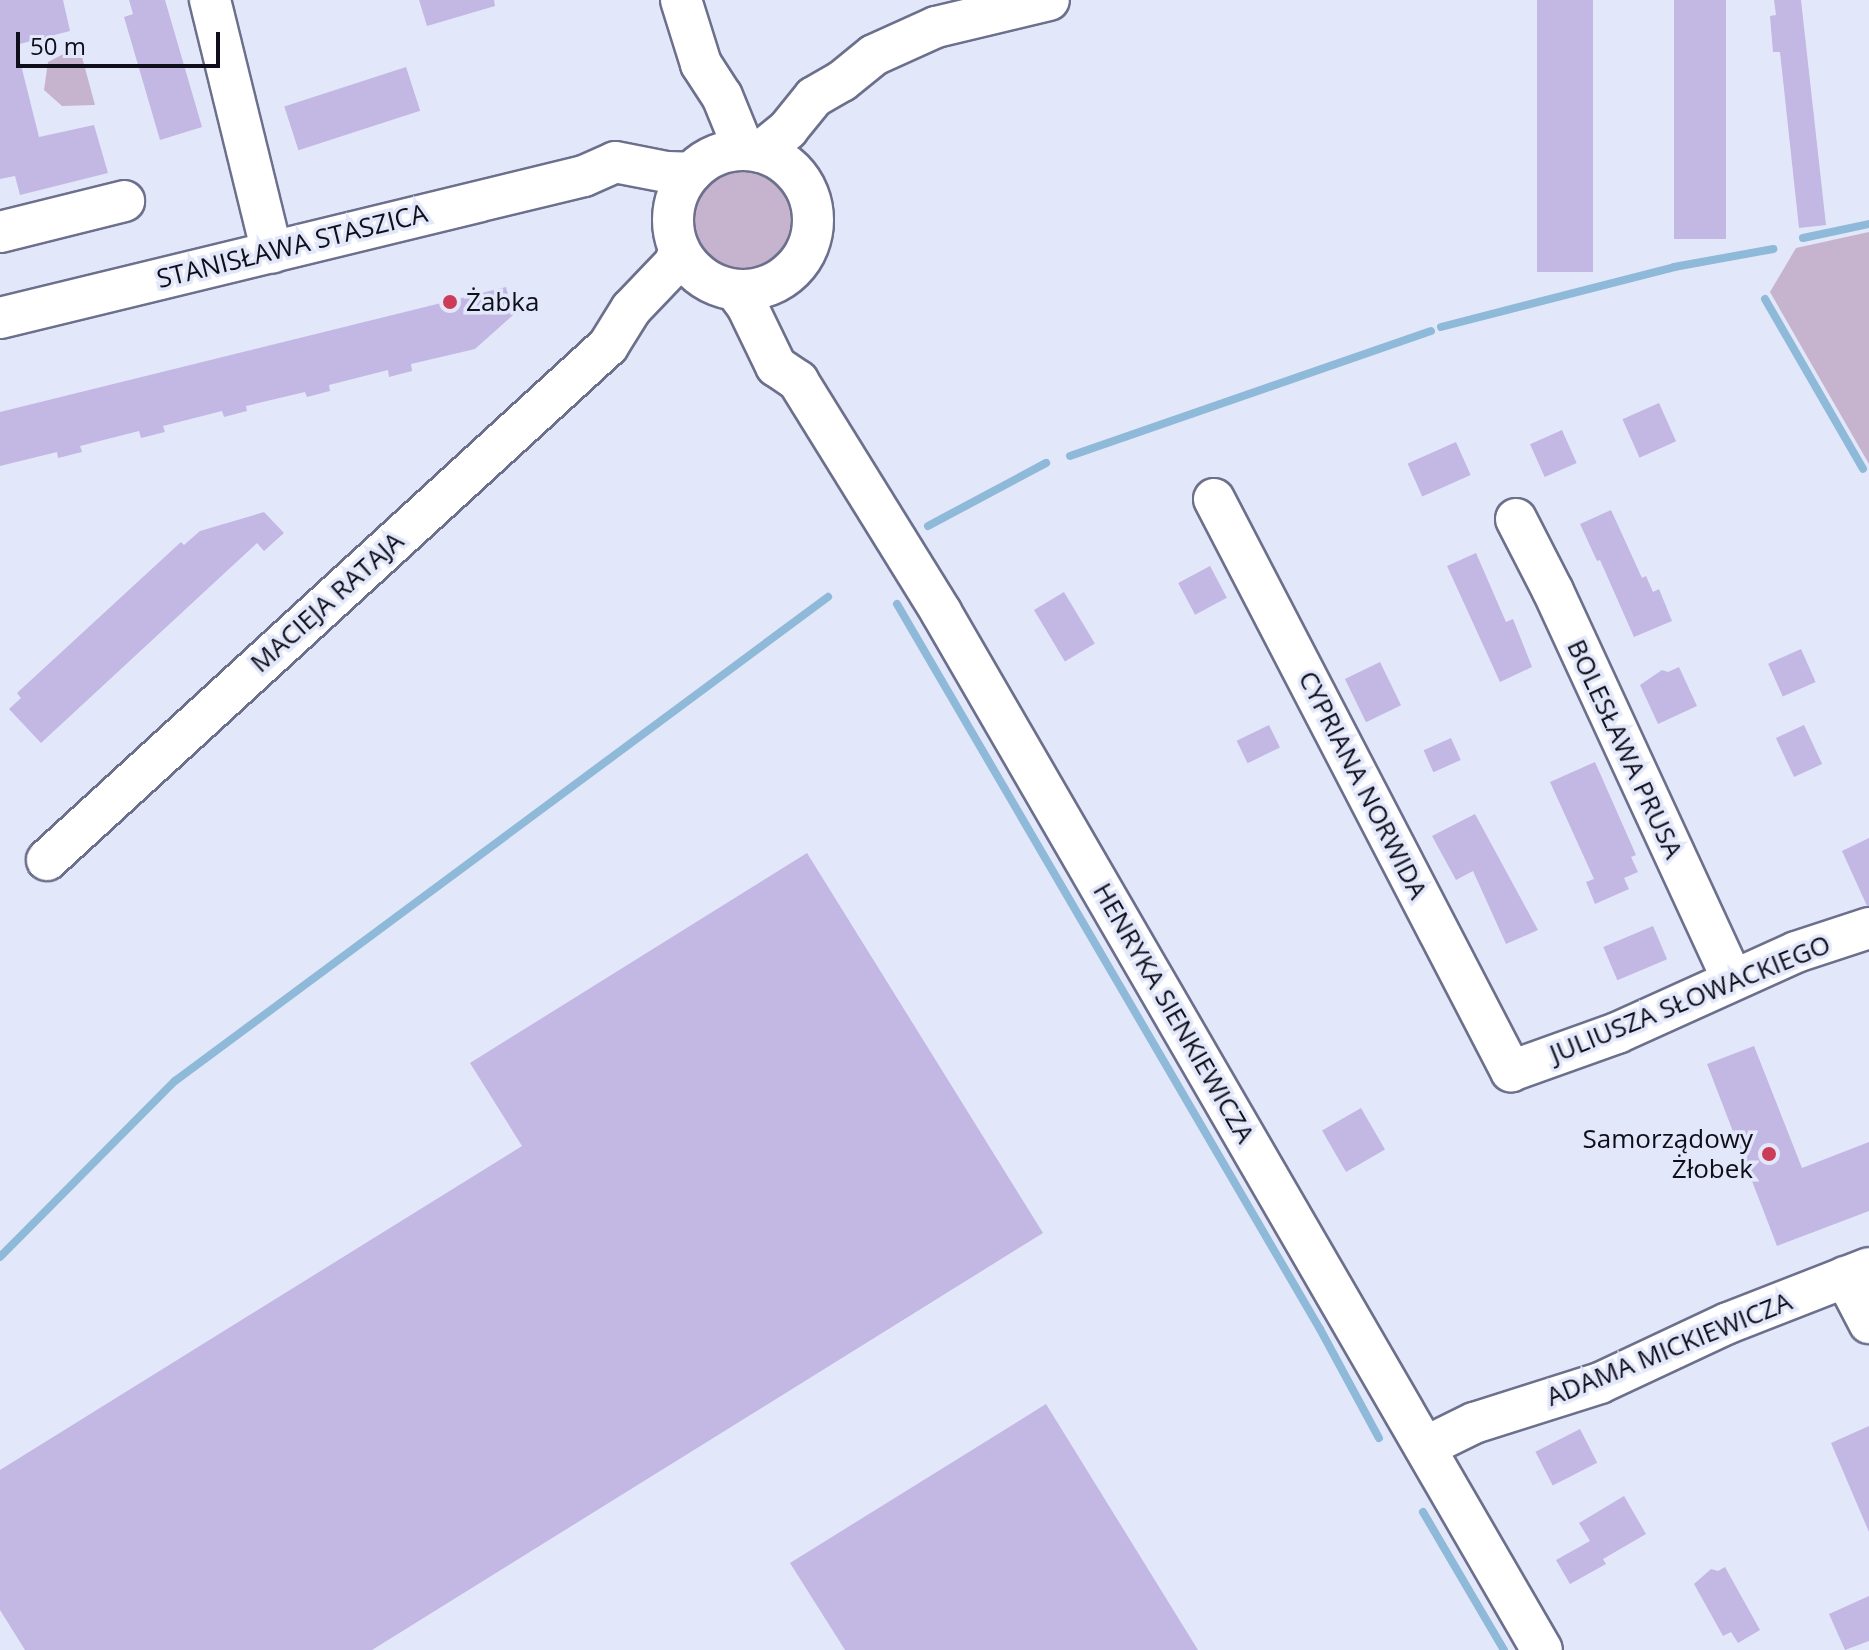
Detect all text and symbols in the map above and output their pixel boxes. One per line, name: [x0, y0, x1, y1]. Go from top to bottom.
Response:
scale bar: [20, 16, 224, 66]
text: 50 m: [30, 29, 86, 62]
street label: STANISŁAWA STASZICA: [154, 197, 430, 295]
place label: Żabka: [466, 286, 539, 318]
marker: Żabka: [441, 293, 459, 311]
street label: MACIEJA RATAJA: [244, 525, 410, 679]
street label: BOLESŁAWA PRUSA: [1561, 635, 1689, 863]
street label: CYPRIANA NORWIDA: [1292, 666, 1434, 904]
street label: HENRYKA SIENKIEWICZA: [1087, 877, 1261, 1149]
street label: JULIUSZA SŁOWACKIEGO: [1545, 928, 1835, 1070]
place label: Samorządowy Żłobek: [1583, 1123, 1753, 1184]
marker: Samorządowy Żłobek: [1760, 1145, 1778, 1163]
street label: ADAMA MICKIEWICZA: [1542, 1285, 1796, 1413]

